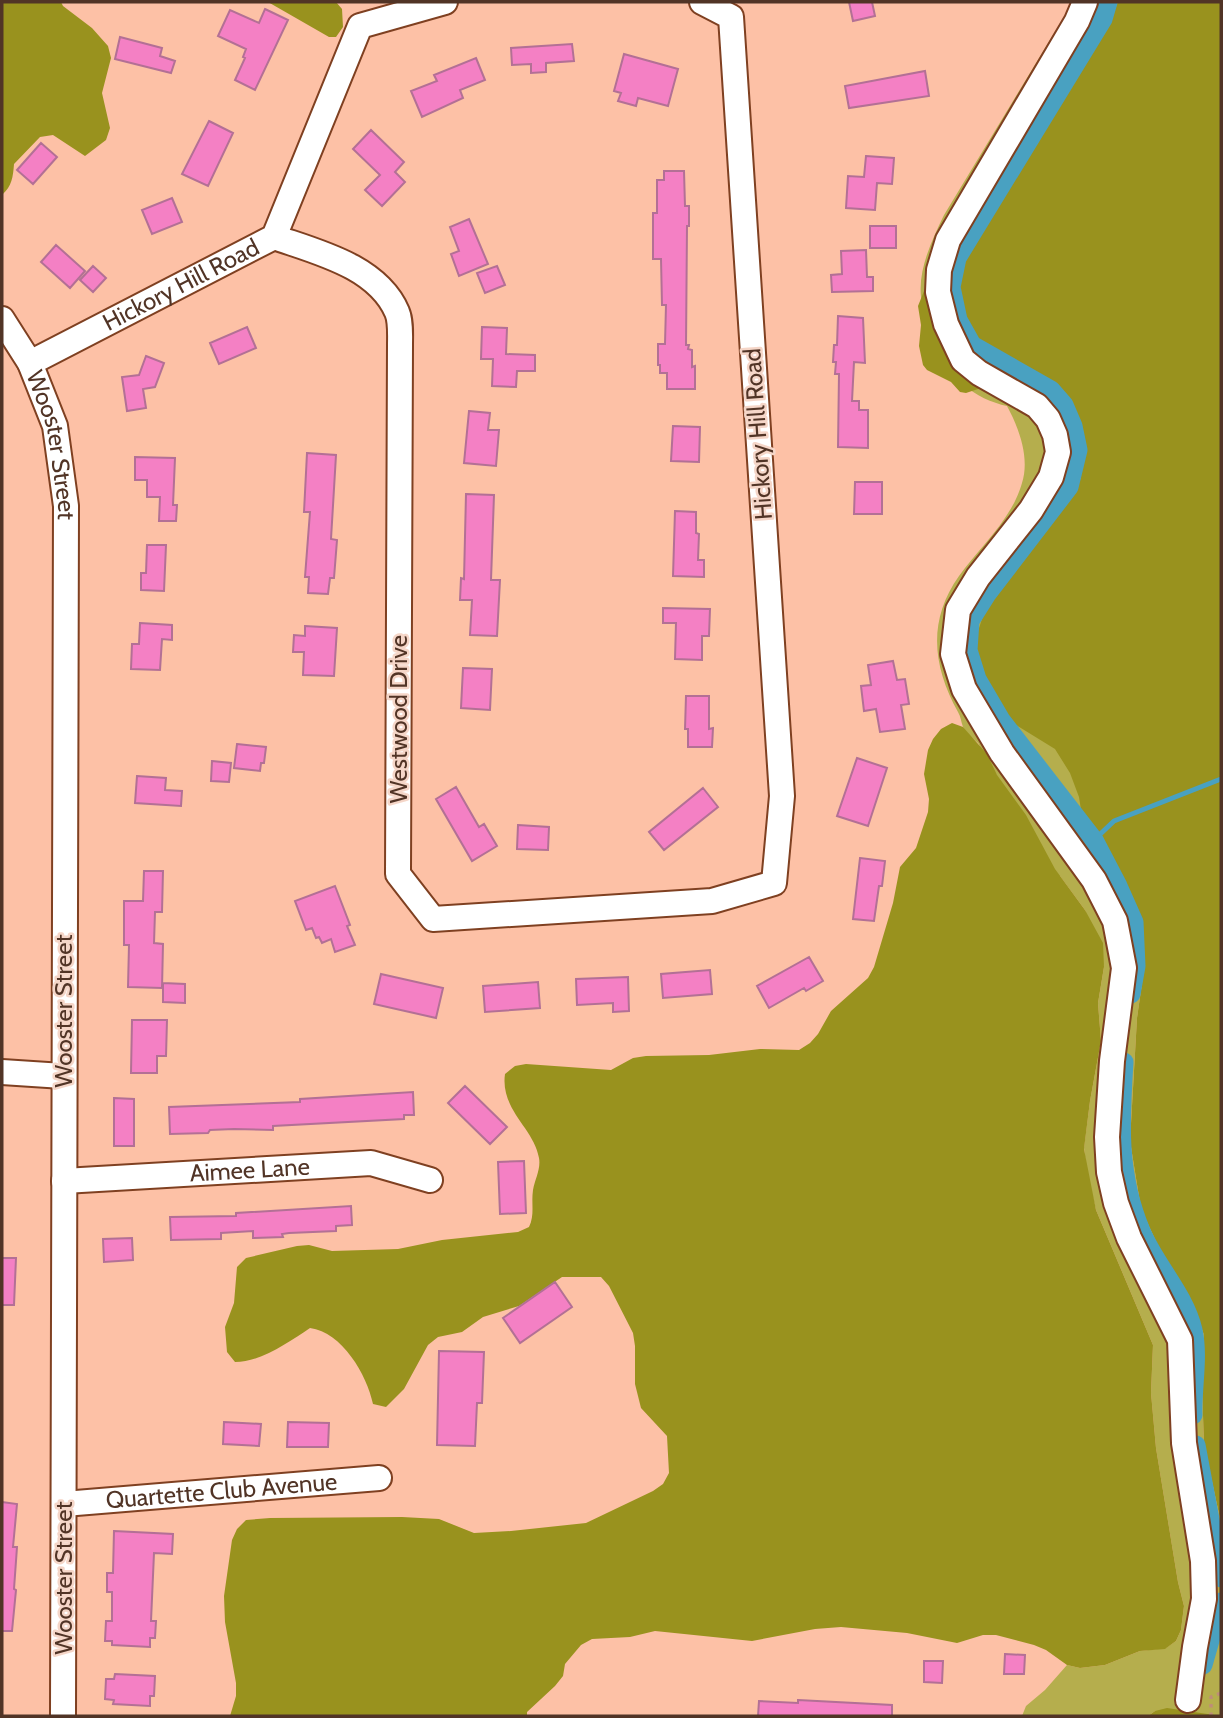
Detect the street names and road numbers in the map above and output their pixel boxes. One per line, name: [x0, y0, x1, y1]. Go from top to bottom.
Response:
street label: Hickory Hill Road: [98, 232, 264, 337]
street label: Hickory Hill Road: [737, 347, 778, 521]
street label: Wooster Street: [20, 366, 82, 520]
street label: Westwood Drive: [384, 635, 413, 803]
street label: Wooster Street: [49, 934, 78, 1088]
street label: Aimee Lane: [189, 1152, 311, 1188]
street label: Quartette Club Avenue: [105, 1467, 338, 1515]
street label: Wooster Street: [49, 1501, 78, 1655]

